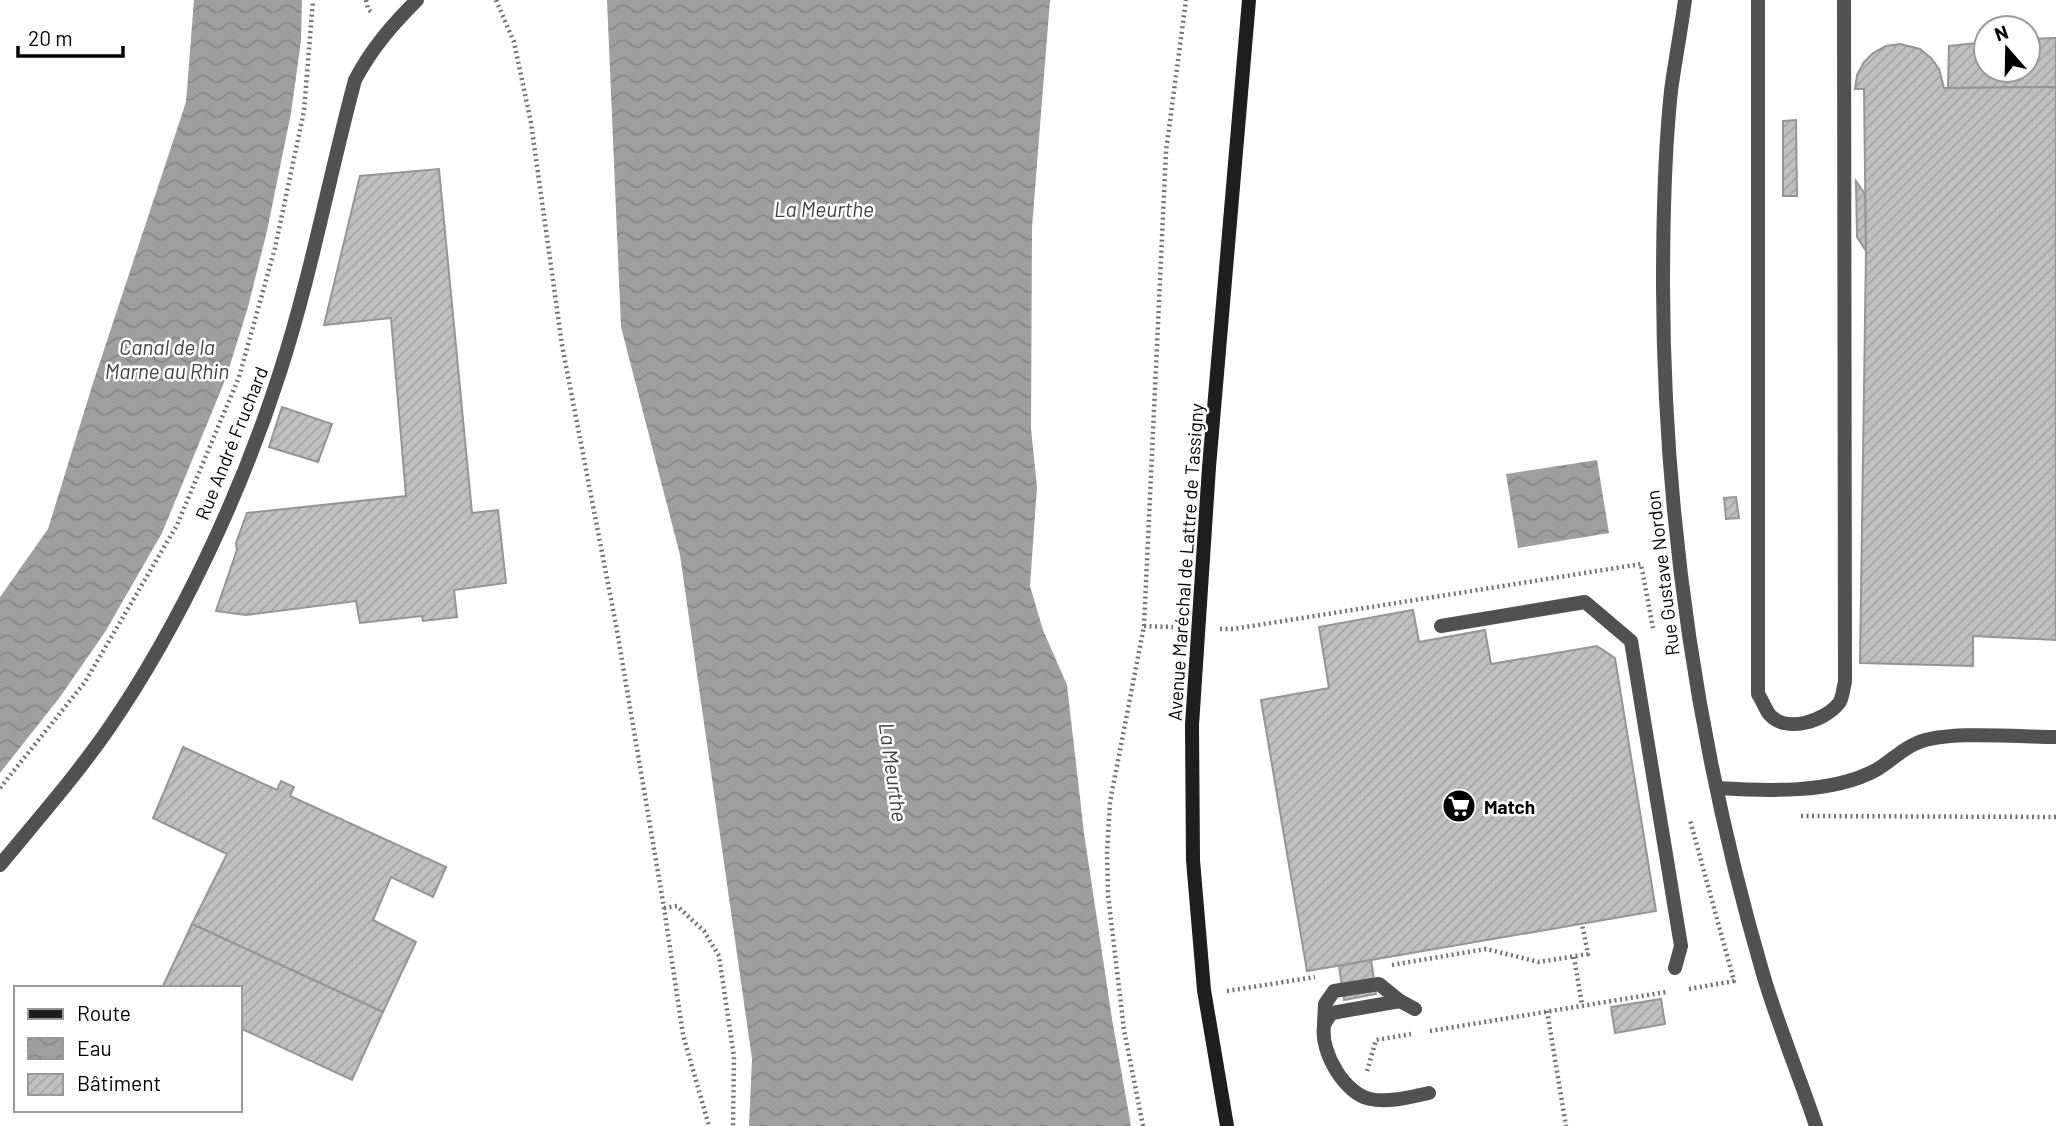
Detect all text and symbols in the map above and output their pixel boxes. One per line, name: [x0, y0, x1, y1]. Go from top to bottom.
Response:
scale bar: [18, 14, 122, 58]
north arrow: [1972, 14, 2042, 84]
text: N: [1991, 20, 2011, 46]
text: 20 m: [28, 25, 73, 50]
water label: La Meurthe: [774, 196, 874, 221]
water label: Canal de la Marne au Rhin: [105, 334, 229, 383]
street label: Rue André Fruchard: [190, 363, 272, 523]
street label: Avenue Maréchal de Lattre de Tassigny: [1162, 402, 1208, 721]
street label: Rue Gustave Nordon: [1640, 489, 1684, 657]
water label: La Meurthe: [875, 721, 913, 823]
supermarket icon: Match: [1440, 787, 1478, 825]
place label: Match: [1484, 795, 1535, 818]
legend: [14, 986, 242, 1112]
text: Route: [77, 1000, 131, 1025]
text: Eau: [77, 1035, 112, 1060]
text: Bâtiment: [77, 1070, 161, 1095]

